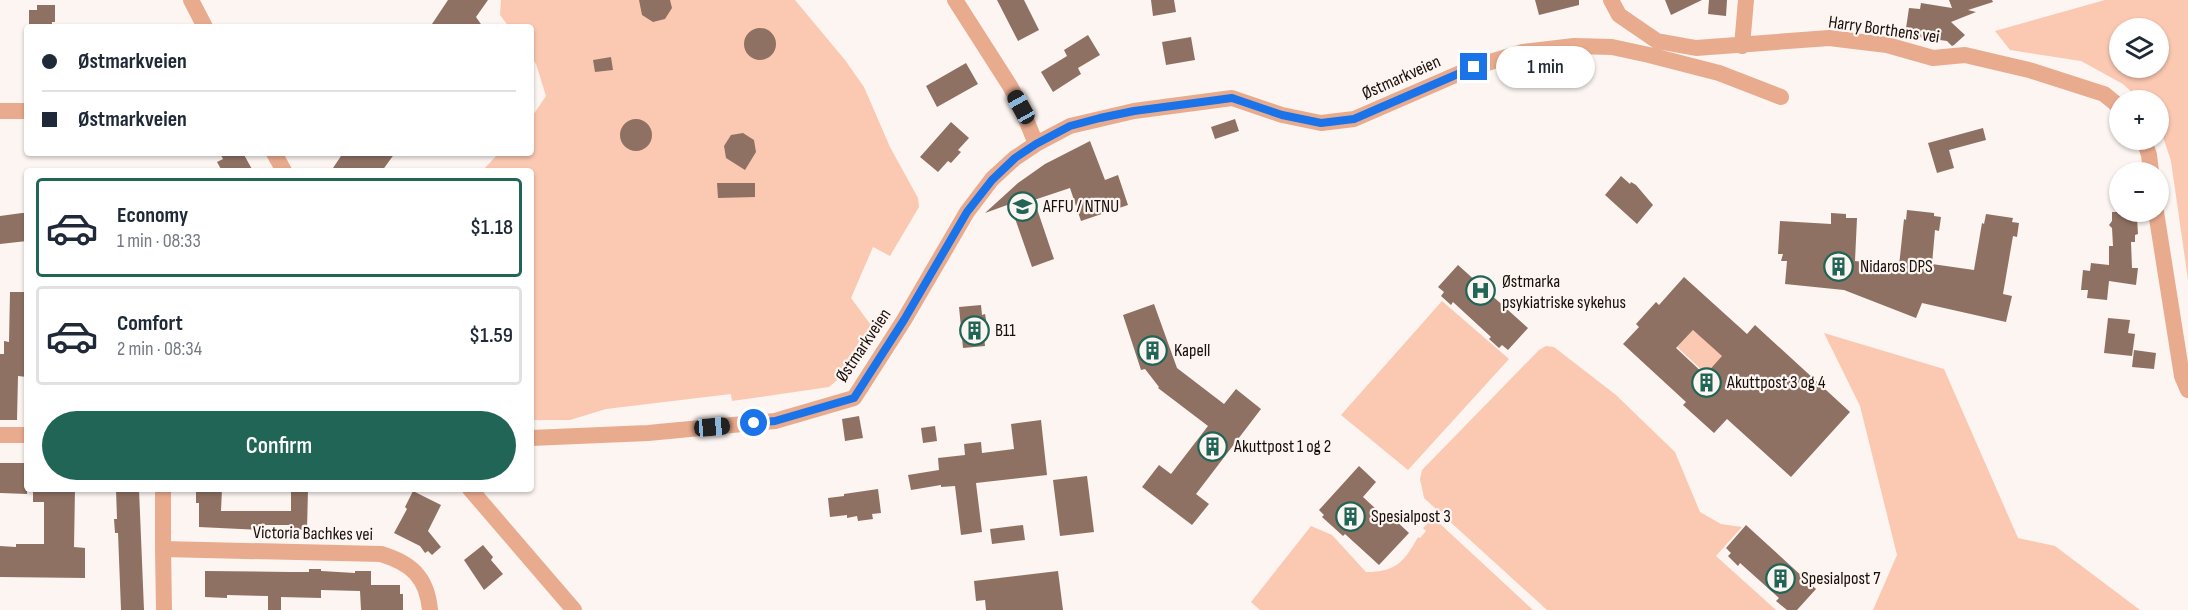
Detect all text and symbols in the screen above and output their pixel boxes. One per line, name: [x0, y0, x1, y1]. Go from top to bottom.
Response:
street label: Harry Borthens vei: [1827, 11, 1941, 48]
map controls: [2109, 18, 2169, 222]
button: layers: [2109, 18, 2169, 78]
callout: 1 min: [1495, 46, 1594, 88]
text: Østmarkveien: [78, 48, 187, 75]
street label: Østmarkveien: [1359, 51, 1444, 104]
route end: [1460, 53, 1487, 80]
text: 1 min: [1527, 55, 1564, 79]
car: [1004, 87, 1038, 127]
button: +: [2109, 90, 2169, 150]
text: Østmarkveien: [78, 106, 187, 133]
button: −: [2109, 162, 2169, 222]
school or university icon: AFFU / NTNU: [1006, 190, 1038, 222]
place label: AFFU / NTNU: [1042, 196, 1119, 217]
icon: car: [45, 201, 99, 255]
text: Economy: [117, 202, 188, 229]
text: $1.18: [470, 214, 513, 241]
text: 1 min · 08:33: [117, 229, 201, 253]
building icon: Nidaros DPS: [1823, 250, 1855, 282]
place label: Nidaros DPS: [1860, 256, 1933, 277]
place label: Østmarka psykiatriske sykehus: [1502, 271, 1626, 313]
hospital icon: Østmarka psykiatriske sykehus: [1465, 275, 1497, 307]
street label: Østmarkveien: [831, 305, 896, 386]
icon: car: [45, 309, 99, 363]
text: Comfort: [117, 310, 183, 337]
building icon: B11: [958, 314, 990, 346]
place label: B11: [995, 320, 1016, 341]
text: $1.59: [469, 322, 513, 349]
building icon: Kapell: [1137, 334, 1169, 366]
text: 2 min · 08:34: [117, 337, 202, 361]
place label: Kapell: [1174, 340, 1210, 361]
building icon: Akuttpost 3 og 4: [1690, 366, 1722, 398]
place label: Akuttpost 3 og 4: [1726, 372, 1826, 393]
route start: [740, 409, 767, 436]
button: Confirm: [42, 411, 516, 480]
car: [693, 416, 731, 438]
building icon: Akuttpost 1 og 2: [1197, 430, 1229, 462]
place label: Akuttpost 1 og 2: [1233, 436, 1331, 457]
building icon: Spesialpost 3: [1334, 500, 1366, 532]
place label: Spesialpost 3: [1371, 506, 1451, 527]
street label: Victoria Bachkes vei: [253, 522, 373, 545]
building icon: Spesialpost 7: [1764, 562, 1796, 594]
place label: Spesialpost 7: [1801, 568, 1881, 589]

